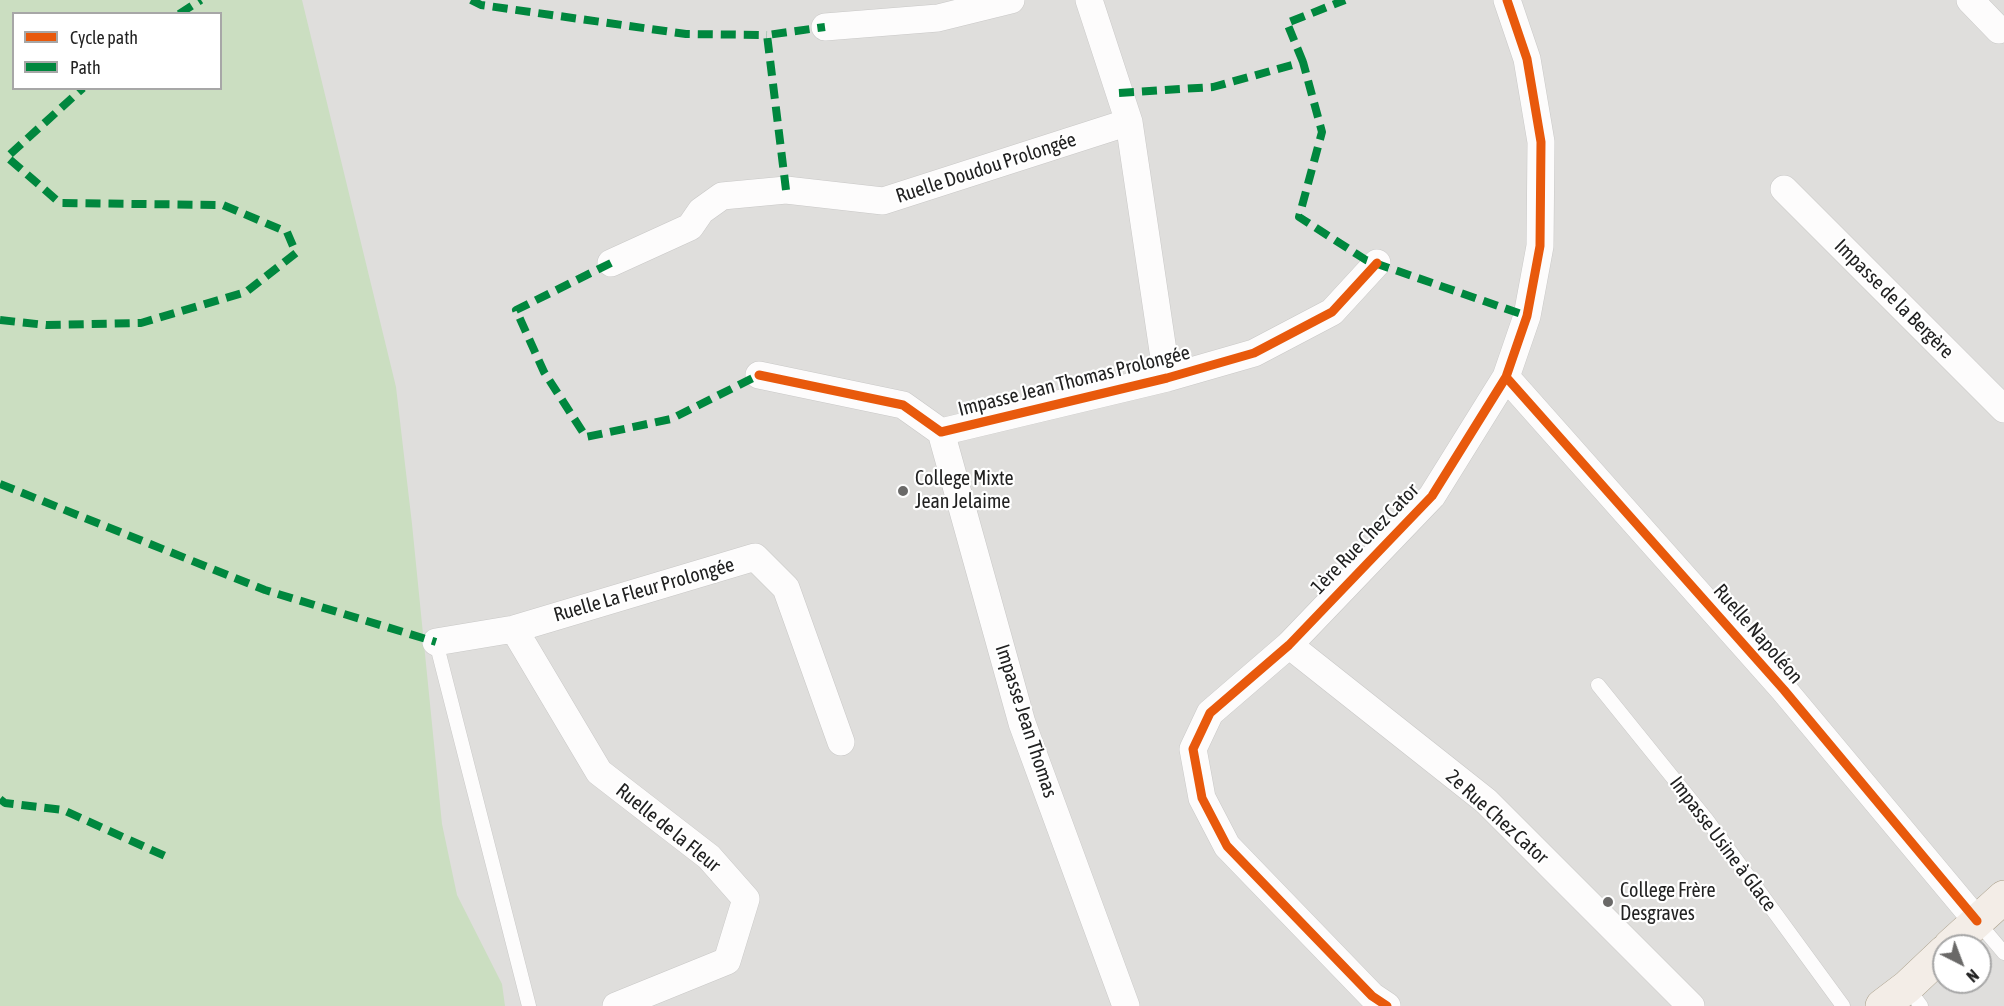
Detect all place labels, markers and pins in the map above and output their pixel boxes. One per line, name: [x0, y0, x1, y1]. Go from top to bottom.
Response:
place label: College Mixte Jean Jelaime: [915, 467, 1014, 514]
marker: College Mixte Jean Jelaime: [896, 484, 910, 498]
place label: College Frère Desgraves: [1620, 879, 1716, 926]
marker: College Frère Desgraves: [1601, 895, 1615, 909]

